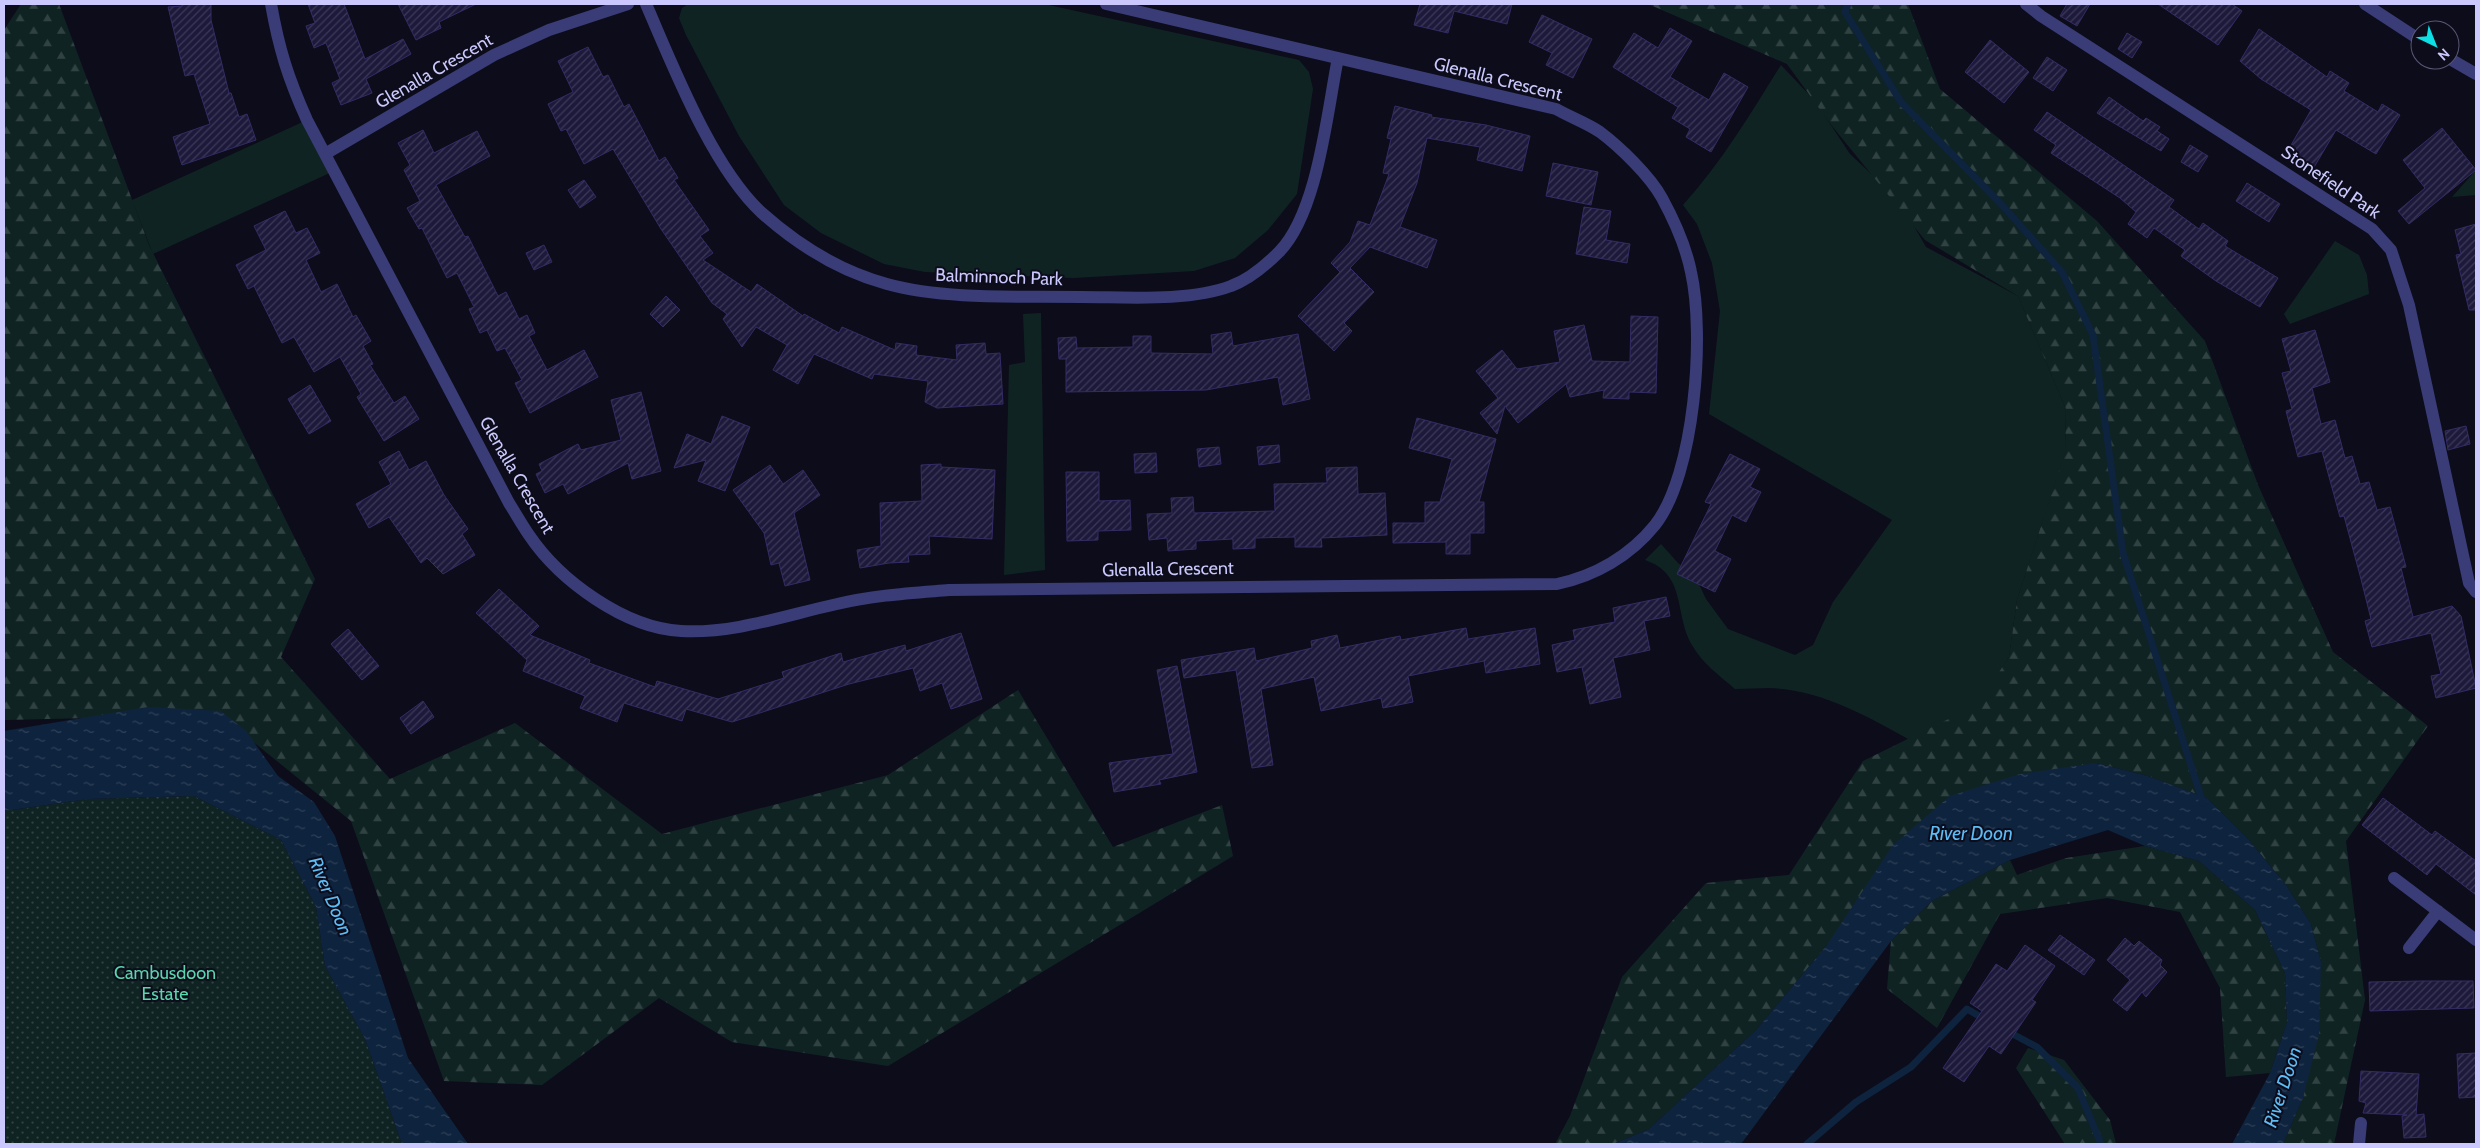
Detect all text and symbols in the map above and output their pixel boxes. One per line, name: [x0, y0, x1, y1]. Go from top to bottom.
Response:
north arrow: [2410, 20, 2460, 70]
street label: Glenalla Crescent: [372, 29, 496, 113]
text: N: [2434, 45, 2454, 64]
street label: Glenalla Crescent: [1431, 52, 1565, 106]
street label: Stonefield Park: [2277, 141, 2386, 224]
street label: Balminnoch Park: [935, 264, 1064, 290]
street label: Glenalla Crescent: [475, 413, 559, 537]
street label: Glenalla Crescent: [1102, 557, 1234, 581]
water label: River Doon: [1929, 822, 2013, 845]
water label: River Doon: [304, 853, 357, 939]
park label: Cambusdoon Estate: [114, 962, 216, 1005]
water label: River Doon: [2259, 1044, 2306, 1130]

